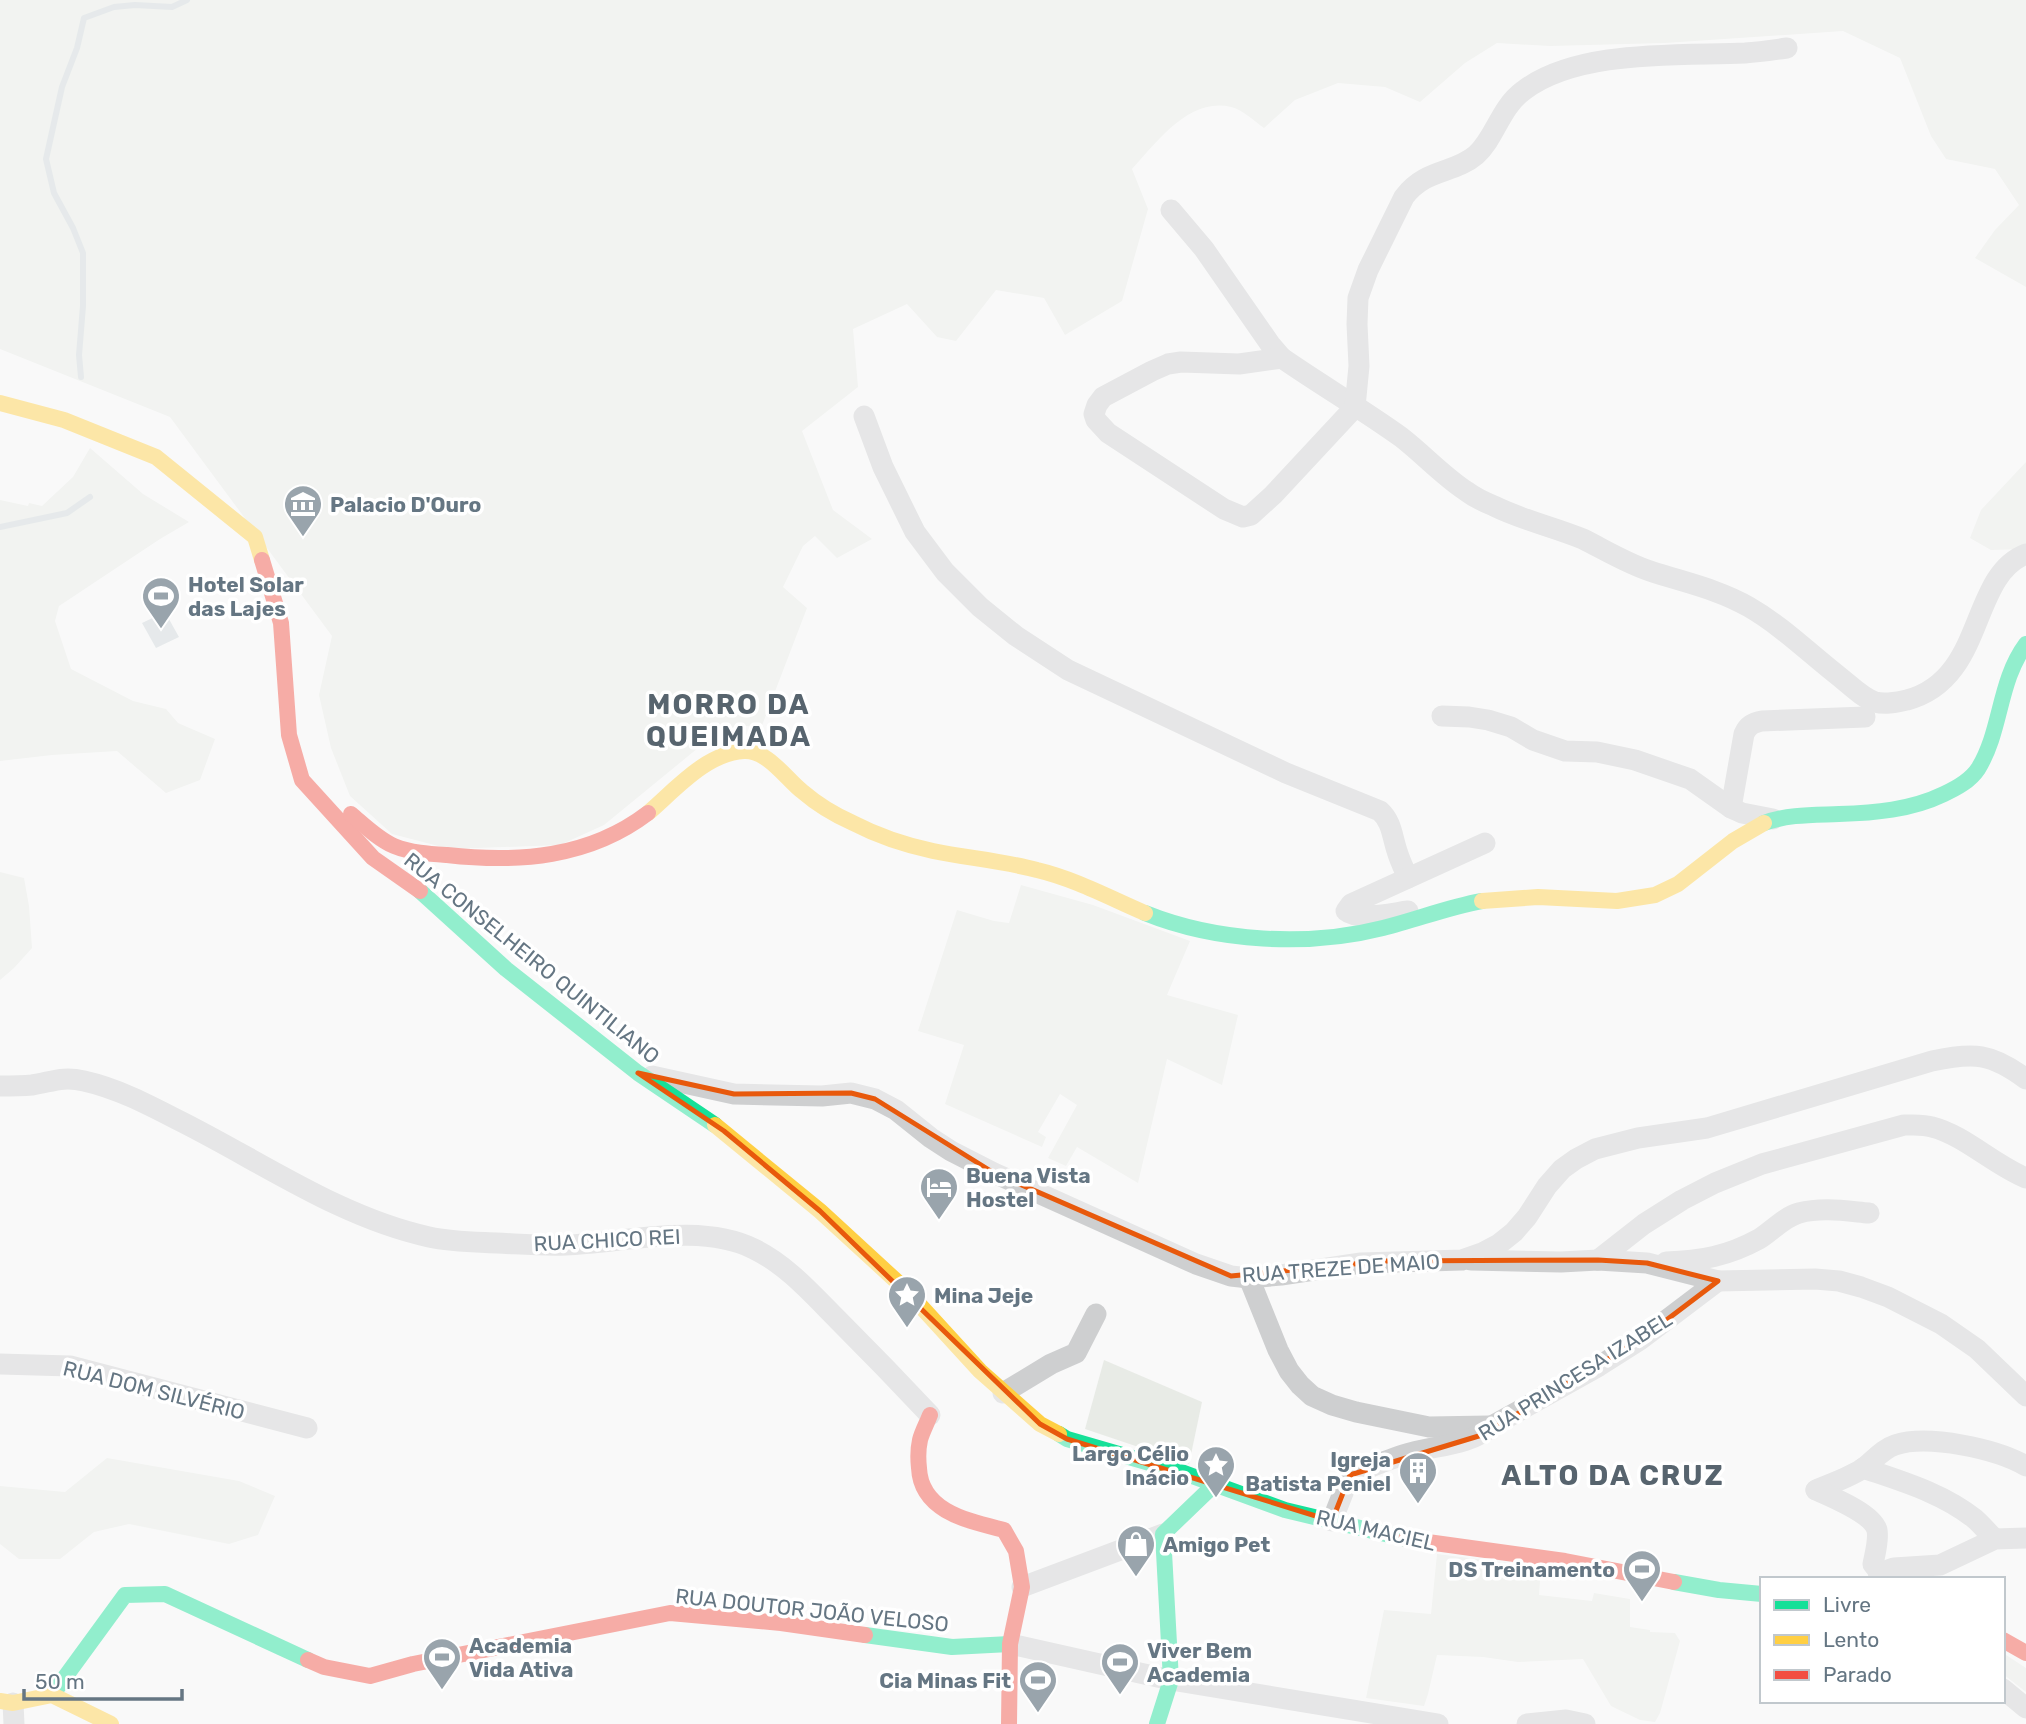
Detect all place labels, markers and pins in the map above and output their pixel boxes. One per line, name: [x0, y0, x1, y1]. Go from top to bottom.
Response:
museum icon: Palacio D'Ouro: [282, 483, 324, 538]
place label: Palacio D'Ouro: [330, 492, 481, 517]
place label: Hotel Solar das Lajes: [188, 572, 304, 621]
sports icon: Hotel Solar das Lajes: [140, 575, 182, 630]
place label: Buena Vista Hostel: [966, 1163, 1091, 1212]
hotel icon: Buena Vista Hostel: [918, 1166, 960, 1221]
place icon: Mina Jeje: [886, 1274, 928, 1329]
place label: Mina Jeje: [934, 1283, 1033, 1308]
place label: Largo Célio Inácio: [1072, 1441, 1189, 1490]
place icon: Largo Célio Inácio: [1195, 1444, 1237, 1499]
place label: Igreja Batista Peniel: [1245, 1447, 1391, 1496]
building icon: Igreja Batista Peniel: [1397, 1450, 1439, 1505]
shop icon: Amigo Pet: [1115, 1523, 1157, 1578]
place label: Amigo Pet: [1163, 1532, 1270, 1557]
sports icon: DS Treinamento: [1621, 1548, 1663, 1603]
place label: DS Treinamento: [1448, 1557, 1615, 1582]
place label: Academia Vida Ativa: [469, 1633, 573, 1682]
sports icon: Academia Vida Ativa: [421, 1636, 463, 1691]
place label: Viver Bem Academia: [1147, 1638, 1252, 1687]
sports icon: Viver Bem Academia: [1099, 1641, 1141, 1696]
sports icon: Cia Minas Fit: [1017, 1659, 1059, 1714]
place label: Cia Minas Fit: [879, 1668, 1011, 1693]

